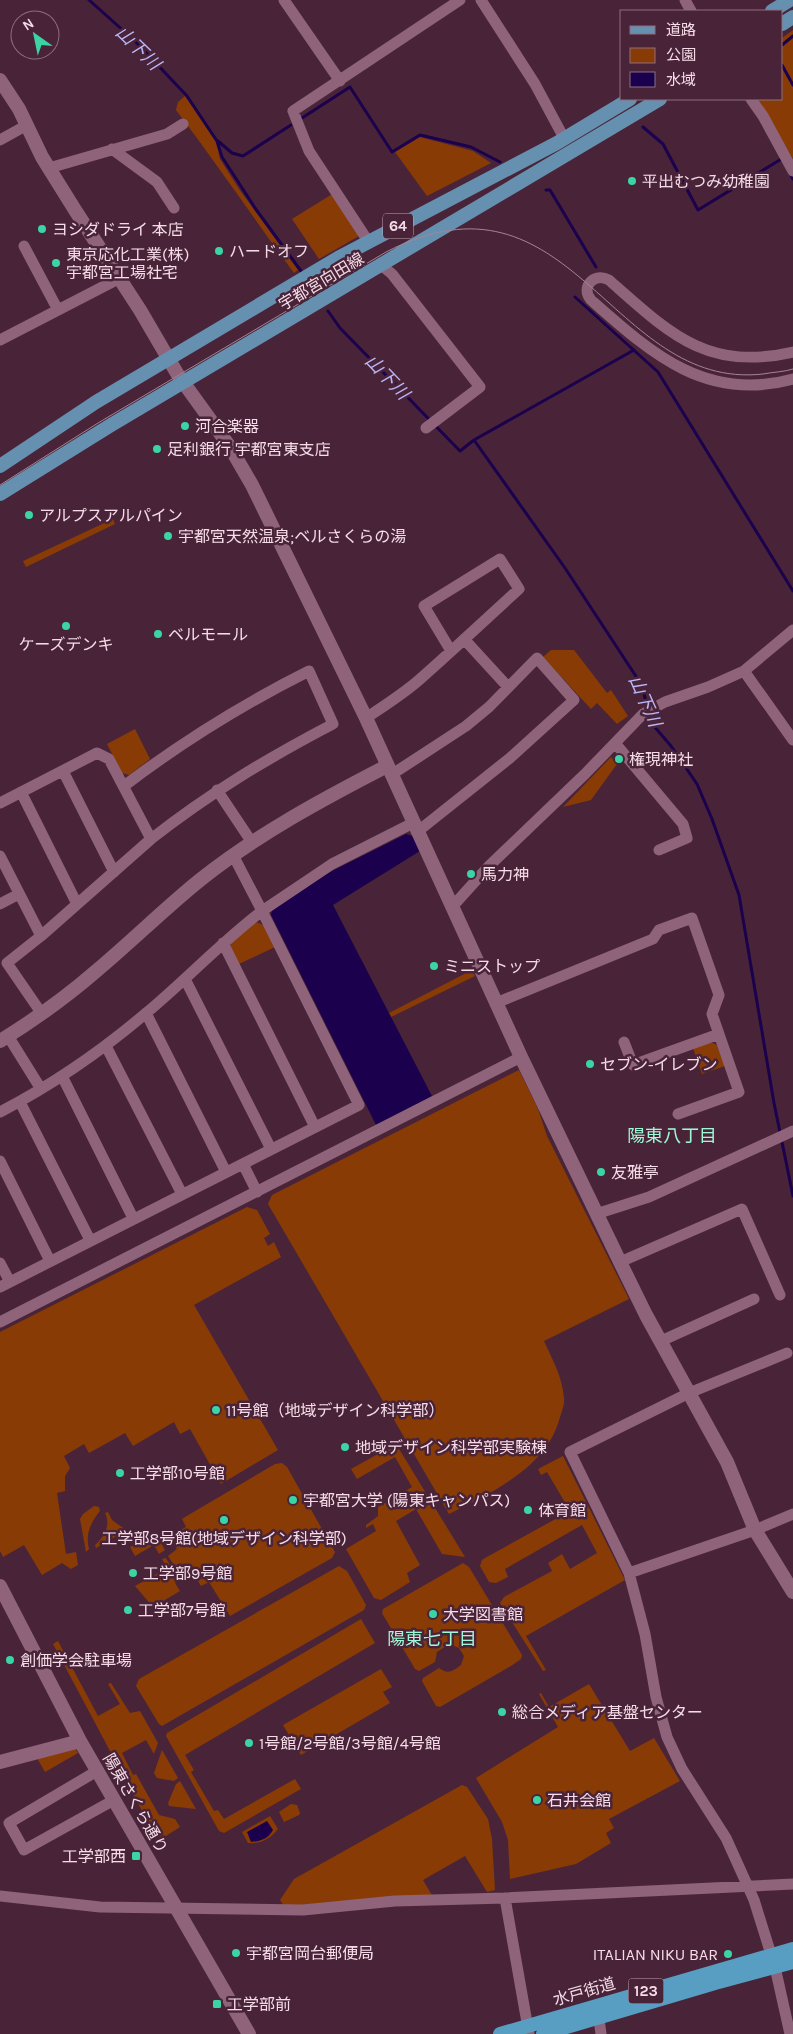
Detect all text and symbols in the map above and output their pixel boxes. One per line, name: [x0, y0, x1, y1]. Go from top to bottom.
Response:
north arrow: [10, 10, 60, 60]
legend: [620, 10, 783, 100]
text: N: [19, 15, 37, 34]
water label: 山下川: [111, 21, 167, 76]
text: 道路: [666, 21, 696, 39]
text: 公園: [666, 46, 696, 64]
text: 水域: [666, 71, 696, 89]
place label: 平出むつみ幼稚園: [642, 172, 770, 191]
marker: 平出むつみ幼稚園: [626, 175, 638, 187]
road number: 64: [383, 214, 413, 238]
place label: ヨシダドライ 本店: [52, 220, 184, 239]
marker: ヨシダドライ 本店: [36, 223, 48, 235]
place label: ハードオフ: [229, 242, 309, 261]
place label: 東京応化工業(株) 宇都宮工場社宅: [66, 245, 189, 282]
marker: ハードオフ: [213, 245, 225, 257]
street label: 宇都宮向田線: [275, 249, 367, 314]
marker: 東京応化工業(株) 宇都宮工場社宅: [50, 257, 62, 269]
water label: 山下川: [360, 350, 415, 406]
place label: 河合楽器: [195, 417, 259, 436]
marker: 河合楽器: [179, 420, 191, 432]
place label: 足利銀行 宇都宮東支店: [167, 440, 331, 459]
marker: 足利銀行 宇都宮東支店: [151, 443, 163, 455]
place label: アルプスアルパイン: [39, 506, 183, 525]
marker: アルプスアルパイン: [23, 509, 35, 521]
place label: 宇都宮天然温泉;ベルさくらの湯: [178, 527, 406, 546]
marker: 宇都宮天然温泉;ベルさくらの湯: [162, 530, 174, 542]
marker: ケーズデンキ: [60, 620, 72, 632]
place label: ベルモール: [168, 625, 248, 644]
marker: ベルモール: [152, 628, 164, 640]
place label: ケーズデンキ: [18, 635, 114, 654]
water label: 山下川: [624, 672, 667, 732]
place label: 権現神社: [629, 750, 693, 769]
marker: 権現神社: [613, 753, 625, 765]
place label: 馬力神: [481, 865, 529, 884]
marker: 馬力神: [465, 868, 477, 880]
place label: ミニストップ: [444, 957, 540, 976]
marker: ミニストップ: [428, 960, 440, 972]
place label: セブン-イレブン: [600, 1055, 718, 1074]
marker: セブン-イレブン: [584, 1058, 596, 1070]
district label: 陽東八丁目: [627, 1125, 717, 1147]
place label: 友雅亭: [611, 1163, 659, 1182]
marker: 友雅亭: [595, 1166, 607, 1178]
place label: 11号館（地域デザイン科学部）: [226, 1401, 445, 1420]
marker: 11号館（地域デザイン科学部）: [210, 1404, 222, 1416]
place label: 地域デザイン科学部実験棟: [355, 1438, 547, 1457]
marker: 地域デザイン科学部実験棟: [339, 1441, 351, 1453]
place label: 工学部10号館: [130, 1464, 225, 1483]
marker: 工学部10号館: [114, 1467, 126, 1479]
place label: 宇都宮大学 (陽東キャンパス): [303, 1491, 510, 1510]
marker: 宇都宮大学 (陽東キャンパス): [287, 1494, 299, 1506]
place label: 体育館: [538, 1501, 586, 1520]
marker: 体育館: [522, 1504, 534, 1516]
marker: 工学部8号館(地域デザイン科学部): [218, 1514, 230, 1526]
place label: 工学部8号館(地域デザイン科学部): [101, 1529, 347, 1548]
place label: 工学部9号館: [143, 1564, 232, 1583]
marker: 工学部9号館: [127, 1567, 139, 1579]
place label: 工学部7号館: [138, 1601, 226, 1620]
marker: 工学部7号館: [122, 1604, 134, 1616]
place label: 大学図書館: [443, 1605, 523, 1624]
marker: 大学図書館: [427, 1608, 439, 1620]
district label: 陽東七丁目: [387, 1628, 477, 1650]
place label: 創価学会駐車場: [20, 1651, 132, 1670]
marker: 創価学会駐車場: [4, 1654, 16, 1666]
place label: 総合メディア基盤センター: [512, 1703, 703, 1722]
marker: 総合メディア基盤センター: [496, 1706, 508, 1718]
place label: 1号館/2号館/3号館/4号館: [259, 1734, 441, 1753]
marker: 1号館/2号館/3号館/4号館: [243, 1737, 255, 1749]
street label: 陽東さくら通り: [99, 1750, 172, 1857]
place label: 石井会館: [547, 1791, 611, 1810]
marker: 石井会館: [531, 1794, 543, 1806]
place label: 工学部西: [62, 1847, 126, 1866]
marker: 工学部西: [130, 1850, 142, 1862]
place label: 宇都宮岡台郵便局: [246, 1944, 374, 1963]
place label: ITALIAN NIKU BAR: [593, 1945, 718, 1964]
marker: 宇都宮岡台郵便局: [230, 1947, 242, 1959]
marker: ITALIAN NIKU BAR: [722, 1948, 734, 1960]
street label: 水戸街道: [551, 1974, 618, 2009]
road number: 123: [628, 1978, 664, 2004]
place label: 工学部前: [227, 1995, 291, 2014]
marker: 工学部前: [211, 1998, 223, 2010]

